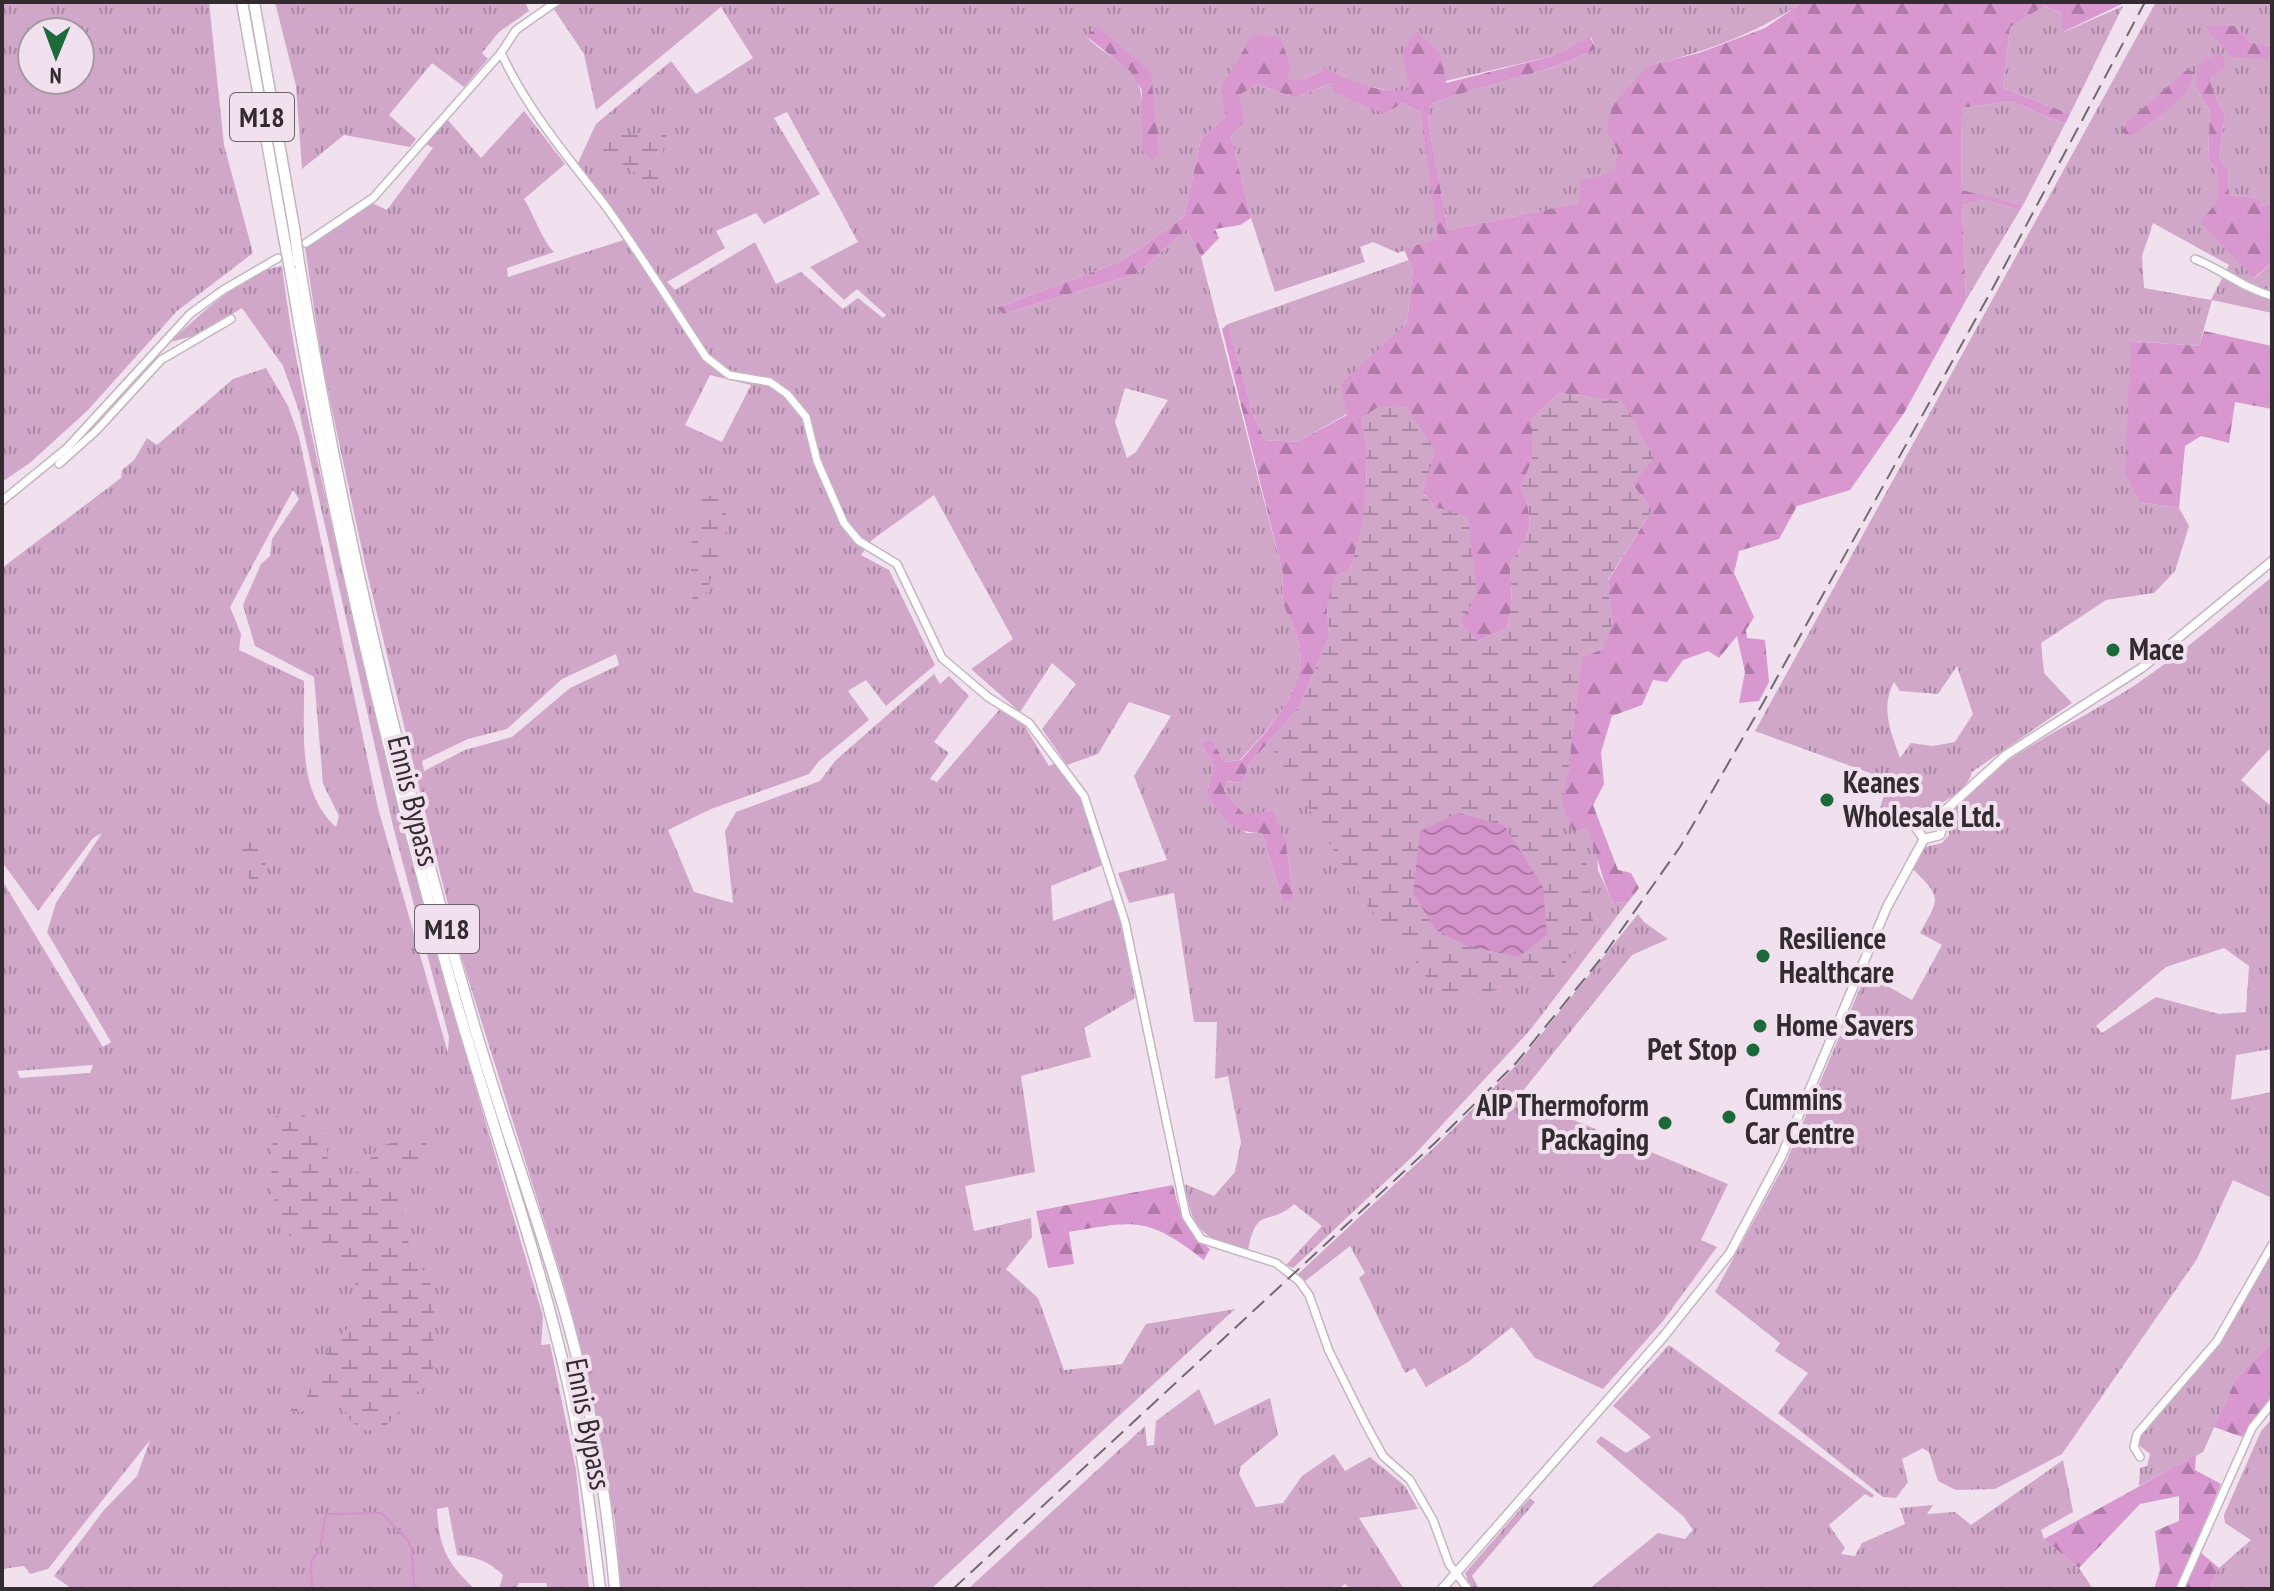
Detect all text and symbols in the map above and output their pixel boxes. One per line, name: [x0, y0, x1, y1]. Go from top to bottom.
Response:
north arrow: [16, 16, 96, 96]
text: N: [49, 62, 62, 90]
road number: M18: [230, 93, 294, 141]
place label: Mace: [2129, 629, 2184, 668]
marker: Mace: [2104, 641, 2122, 659]
street label: Ennis Bypass: [379, 731, 449, 870]
place label: Keanes Wholesale Ltd.: [1842, 762, 2001, 835]
marker: Keanes Wholesale Ltd.: [1818, 791, 1836, 809]
road number: M18: [415, 905, 479, 953]
place label: Resilience Healthcare: [1779, 918, 1894, 991]
marker: Resilience Healthcare: [1754, 947, 1772, 965]
place label: Home Savers: [1776, 1005, 1914, 1044]
marker: Home Savers: [1751, 1017, 1769, 1035]
place label: Pet Stop: [1647, 1029, 1737, 1068]
marker: Pet Stop: [1744, 1041, 1762, 1059]
place label: Cummins Car Centre: [1745, 1079, 1855, 1152]
place label: AIP Thermoform Packaging: [1475, 1085, 1649, 1158]
marker: Cummins Car Centre: [1720, 1108, 1738, 1126]
marker: AIP Thermoform Packaging: [1656, 1114, 1674, 1132]
street label: Ennis Bypass: [558, 1355, 621, 1493]

